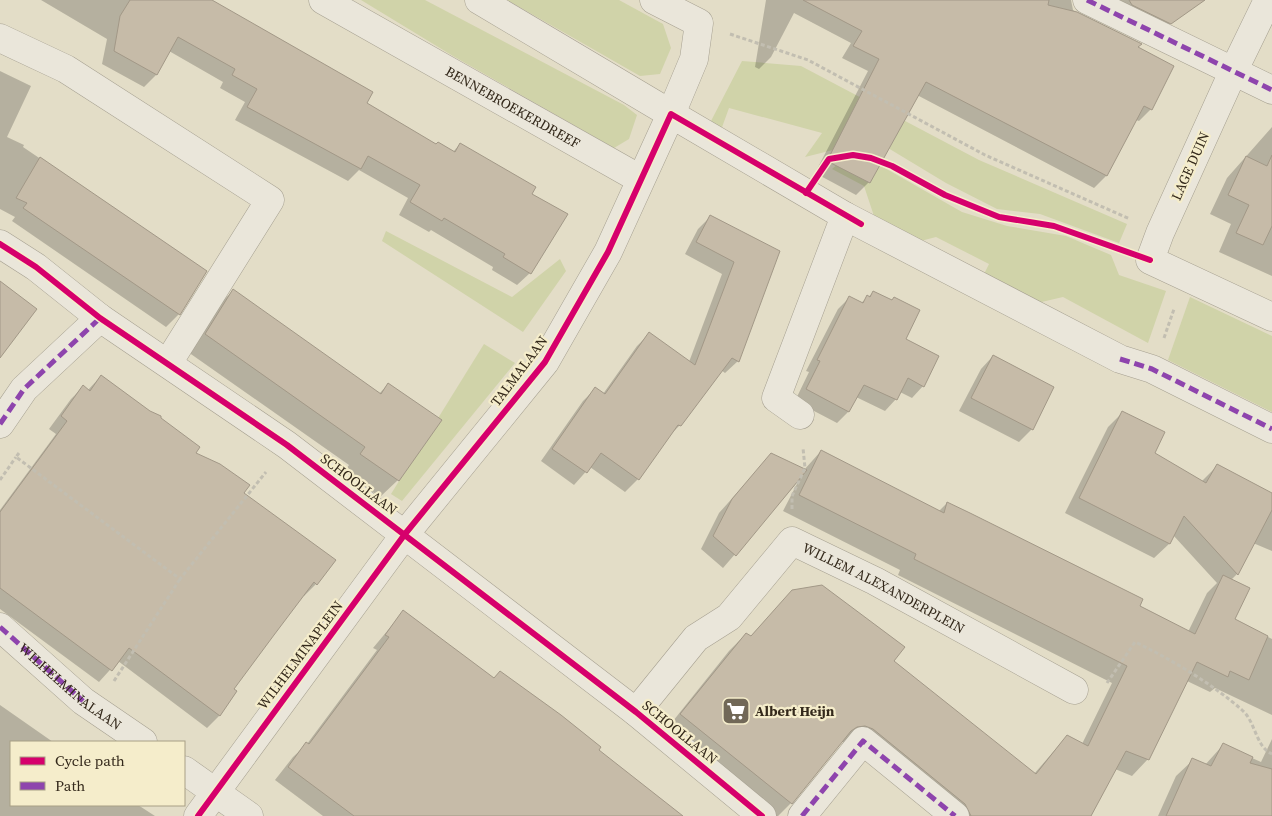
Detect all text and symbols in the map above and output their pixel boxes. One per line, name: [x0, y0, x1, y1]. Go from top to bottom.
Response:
street label: BENNEBROEKERDREEF: [442, 61, 584, 153]
street label: LAGE DUIN: [1166, 128, 1214, 204]
street label: TALMALAAN: [486, 331, 552, 411]
street label: SCHOOLLAAN: [316, 448, 402, 520]
street label: WILLEM ALEXANDERPLEIN: [799, 537, 968, 638]
street label: WILHELMINAPLEIN: [253, 597, 347, 713]
street label: WILHELMINALAAN: [14, 638, 126, 735]
street label: SCHOOLLAAN: [638, 695, 722, 769]
supermarket icon: Albert Heijn: [721, 696, 751, 726]
place label: Albert Heijn: [755, 701, 835, 721]
legend: [10, 741, 185, 806]
text: Cycle path: [55, 750, 125, 771]
text: Path: [55, 775, 85, 796]

